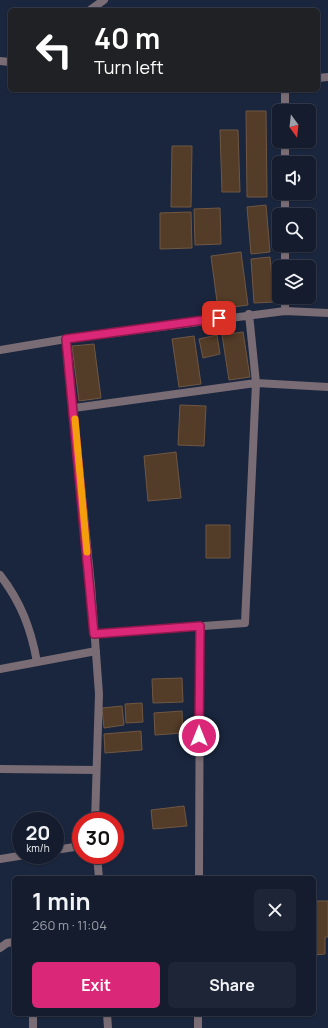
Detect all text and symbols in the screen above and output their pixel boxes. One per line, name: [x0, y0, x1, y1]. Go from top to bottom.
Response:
text: 40 m: [94, 19, 160, 57]
icon: left: [28, 24, 80, 76]
text: Turn left: [94, 55, 164, 79]
north arrow: [272, 104, 316, 148]
map controls: [272, 104, 316, 304]
button: sound: [272, 156, 316, 200]
button: search: [272, 208, 316, 252]
button: layers: [272, 260, 316, 304]
pin: [202, 301, 236, 335]
icon: arrive: [208, 307, 230, 329]
position arrow: [178, 715, 220, 757]
speed limit sign: 30: [72, 812, 124, 864]
text: 20: [25, 819, 51, 846]
text: km/h: [26, 841, 50, 855]
text: 1 min: [32, 884, 91, 917]
button: close: [254, 889, 296, 931]
text: 260 m · 11:04: [32, 916, 107, 934]
button: Exit: [32, 962, 160, 1008]
button: Share: [168, 962, 296, 1008]

